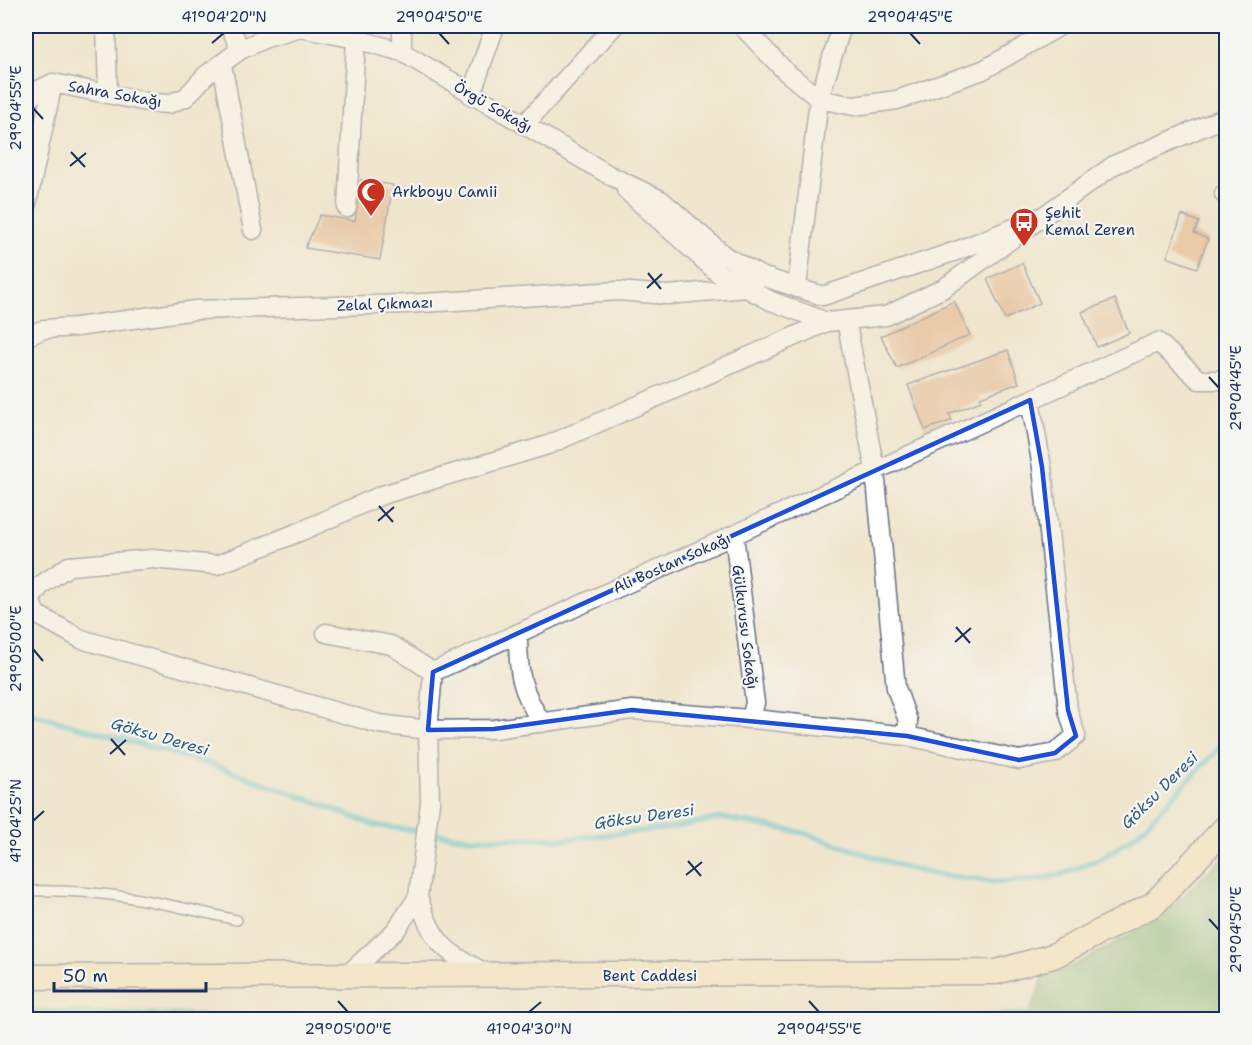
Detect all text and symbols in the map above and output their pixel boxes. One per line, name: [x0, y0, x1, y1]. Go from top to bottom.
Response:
text: 41°04'20"N: [181, 7, 267, 27]
text: 29°04'50"E: [395, 7, 483, 27]
text: 29°04'45"E: [867, 7, 953, 27]
text: 29°04'55"E: [6, 65, 26, 151]
street label: Sahra Sokağı: [67, 76, 163, 112]
street label: Örgü Sokağı: [450, 76, 536, 138]
mosque icon: Arkboyu Camii: [355, 176, 387, 218]
place label: Arkboyu Camii: [392, 182, 497, 202]
place label: Şehit Kemal Zeren: [1045, 203, 1135, 240]
bus stop icon: Şehit Kemal Zeren: [1008, 206, 1040, 248]
street label: Zelal Çıkmazı: [336, 292, 434, 316]
text: 29°04'45"E: [1226, 345, 1246, 431]
street label: Ali Bostan Sokağı: [610, 528, 734, 598]
street label: Gülkurusu Sokağı: [727, 564, 763, 690]
text: 29°05'00"E: [6, 605, 26, 693]
water label: Göksu Deresi: [109, 713, 212, 761]
water label: Göksu Deresi: [1116, 747, 1203, 833]
text: 41°04'25"N: [6, 779, 26, 863]
water label: Göksu Deresi: [593, 799, 696, 834]
text: 29°04'50"E: [1226, 886, 1246, 974]
scale bar: [54, 955, 206, 993]
text: 50 m: [63, 964, 108, 988]
street label: Bent Caddesi: [603, 966, 697, 986]
text: 29°05'00"E: [304, 1019, 392, 1039]
text: 41°04'30"N: [486, 1019, 572, 1039]
text: 29°04'55"E: [776, 1019, 862, 1039]

